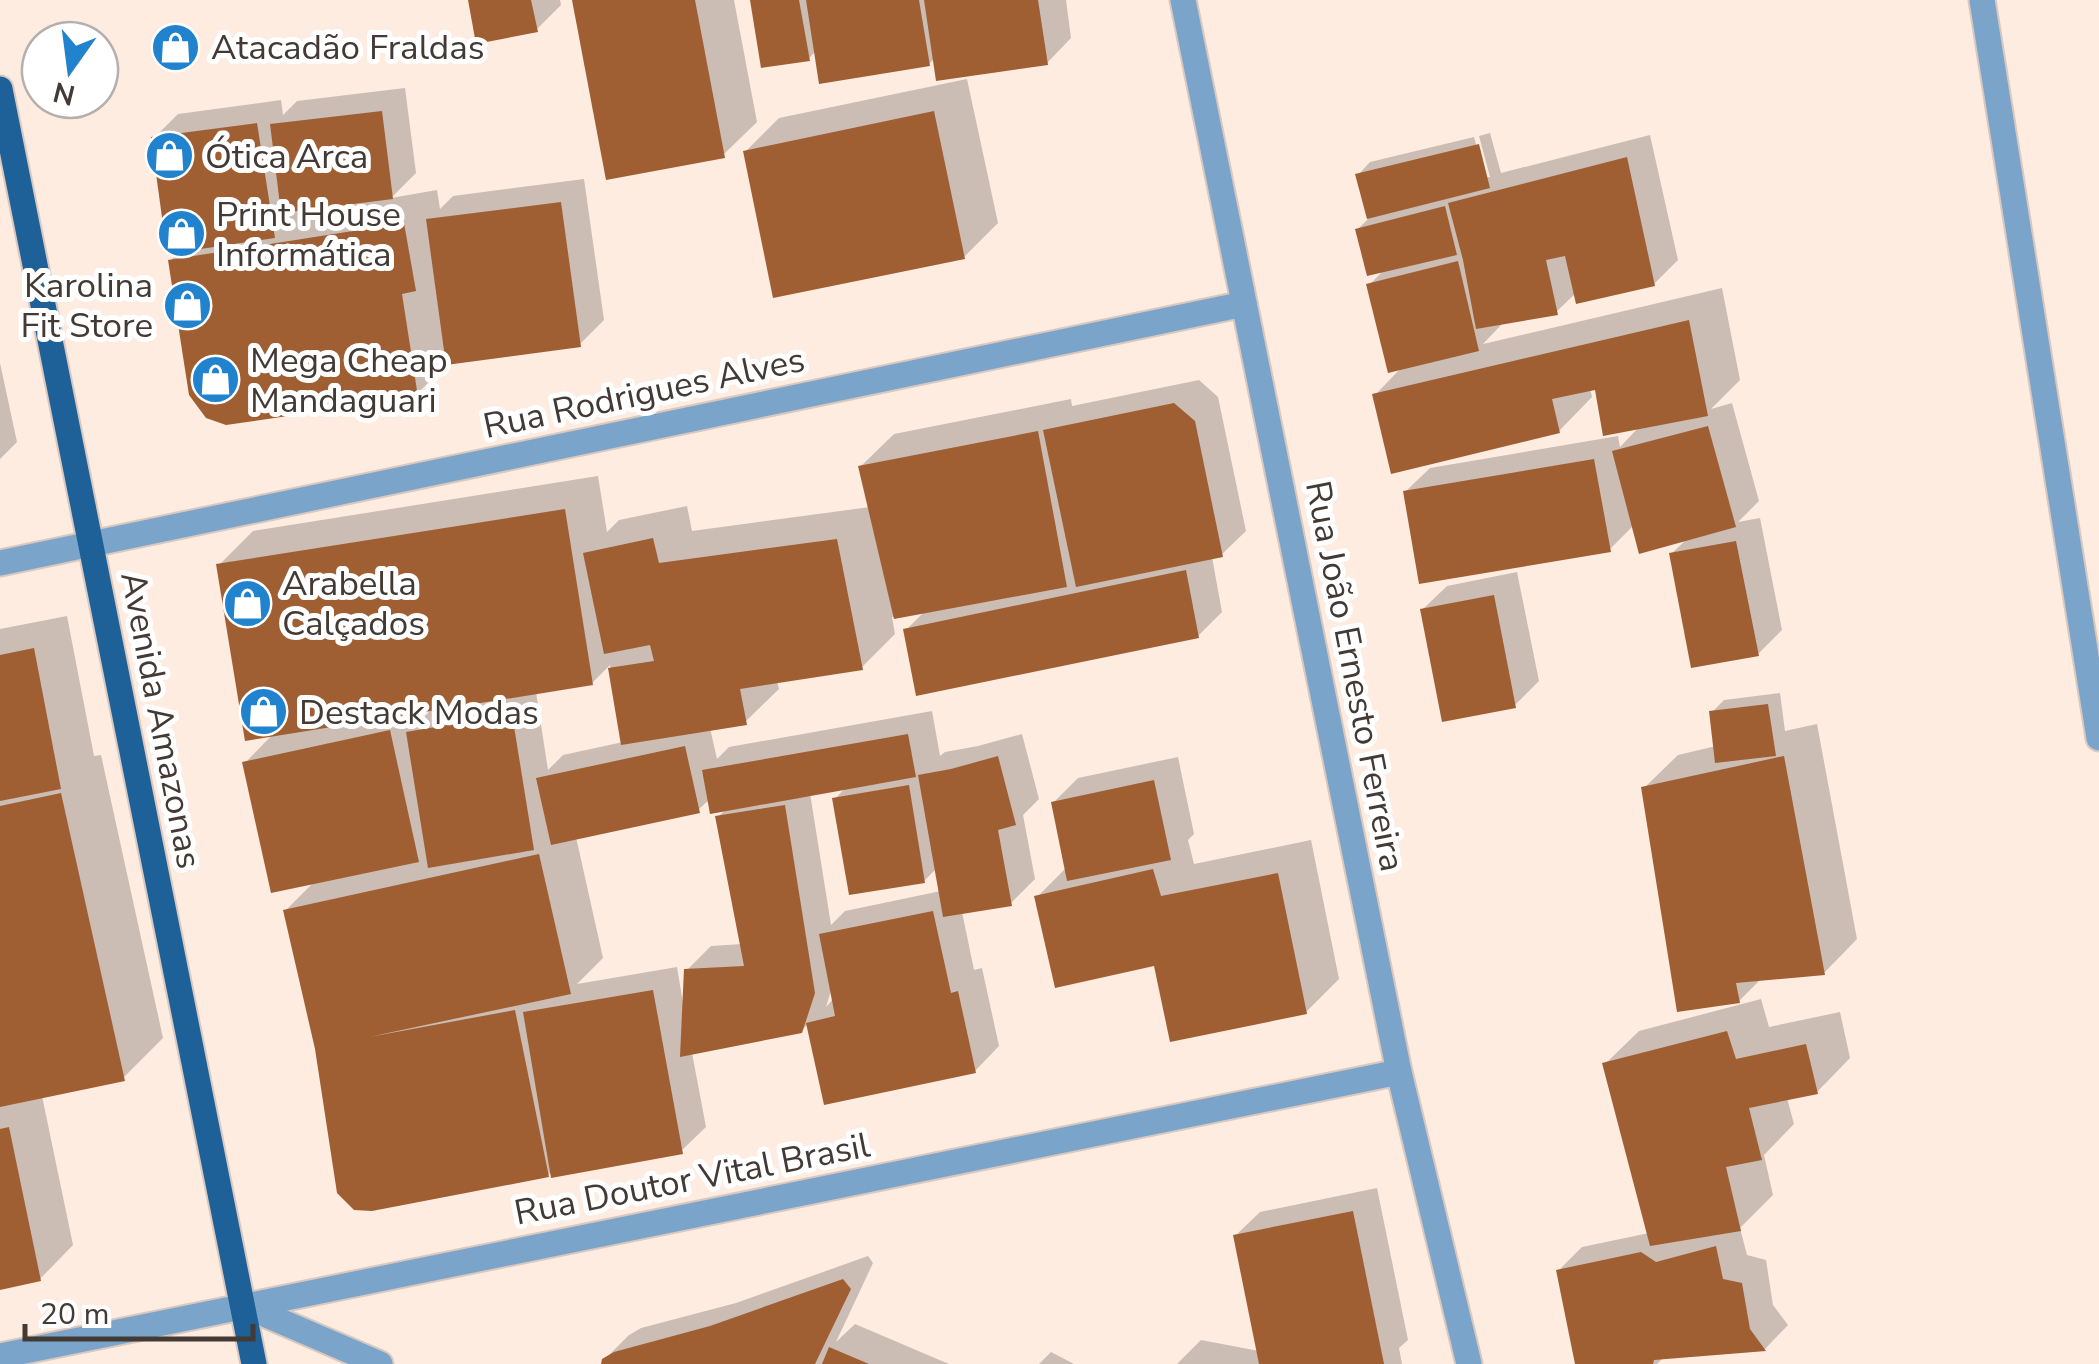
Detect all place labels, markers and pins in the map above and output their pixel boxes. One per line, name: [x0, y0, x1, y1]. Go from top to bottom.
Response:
shop icon: Atacadão Fraldas: [150, 21, 202, 73]
place label: Atacadão Fraldas: [211, 24, 485, 71]
shop icon: Ótica Arca: [144, 130, 196, 182]
place label: Ótica Arca: [205, 133, 368, 180]
place label: Print House Informática: [216, 191, 401, 278]
shop icon: Print House Informática: [155, 208, 207, 260]
place label: Karolina Fit Store: [21, 262, 153, 349]
shop icon: Karolina Fit Store: [162, 279, 214, 331]
place label: Mega Cheap Mandaguari: [250, 337, 448, 424]
shop icon: Mega Cheap Mandaguari: [189, 354, 241, 406]
place label: Arabella Calçados: [282, 560, 425, 647]
shop icon: Arabella Calçados: [221, 577, 273, 629]
shop icon: Destack Modas: [238, 686, 290, 738]
place label: Destack Modas: [299, 689, 539, 736]

